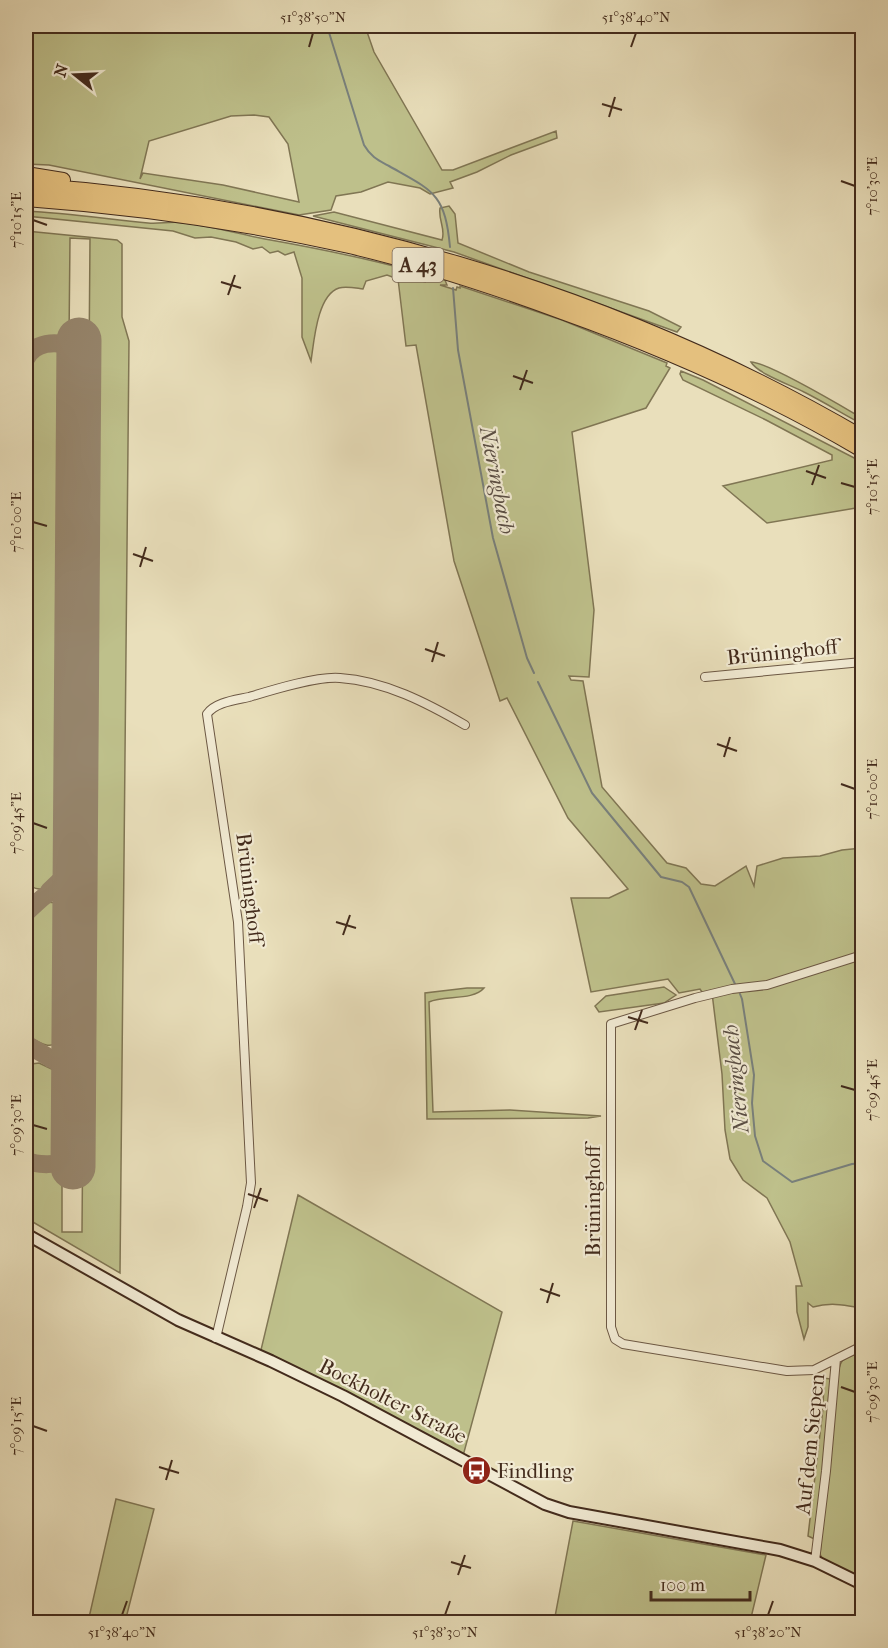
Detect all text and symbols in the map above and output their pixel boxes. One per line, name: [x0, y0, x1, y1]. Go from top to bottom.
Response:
text: 51°38'50"N: [280, 8, 347, 26]
text: 51°38'40"N: [602, 8, 671, 26]
north arrow: [45, 45, 105, 105]
text: N: [50, 61, 72, 79]
text: 7°10'30"E: [863, 157, 881, 215]
text: 7°10'15"E: [7, 192, 25, 248]
road number: A 43: [392, 248, 444, 282]
water label: Nieringbach: [474, 423, 520, 536]
text: 7°10'15"E: [863, 459, 881, 515]
text: 7°10'00"E: [7, 491, 25, 553]
street label: Brüninghoff: [726, 634, 843, 670]
text: 7°10'00"E: [863, 758, 881, 820]
text: 7°09'45"E: [7, 792, 25, 854]
street label: Brüninghoff: [231, 831, 269, 949]
water label: Nieringbach: [717, 1023, 755, 1135]
text: 7°09'45"E: [863, 1059, 881, 1121]
text: 7°09'30"E: [7, 1094, 25, 1156]
street label: Brüninghoff: [581, 1141, 605, 1257]
street label: Bockholter Straße: [315, 1353, 471, 1449]
text: 7°09'30"E: [863, 1361, 881, 1423]
street label: Auf dem Siepen: [791, 1372, 829, 1517]
text: 7°09'15"E: [7, 1397, 25, 1455]
bus stop icon: Findling: [460, 1455, 492, 1487]
place label: Findling: [497, 1459, 574, 1483]
scale bar: [651, 1564, 750, 1602]
text: 100 m: [660, 1575, 705, 1596]
text: 51°38'40"N: [88, 1623, 157, 1641]
text: 51°38'30"N: [412, 1623, 479, 1641]
text: 51°38'20"N: [734, 1623, 802, 1641]

